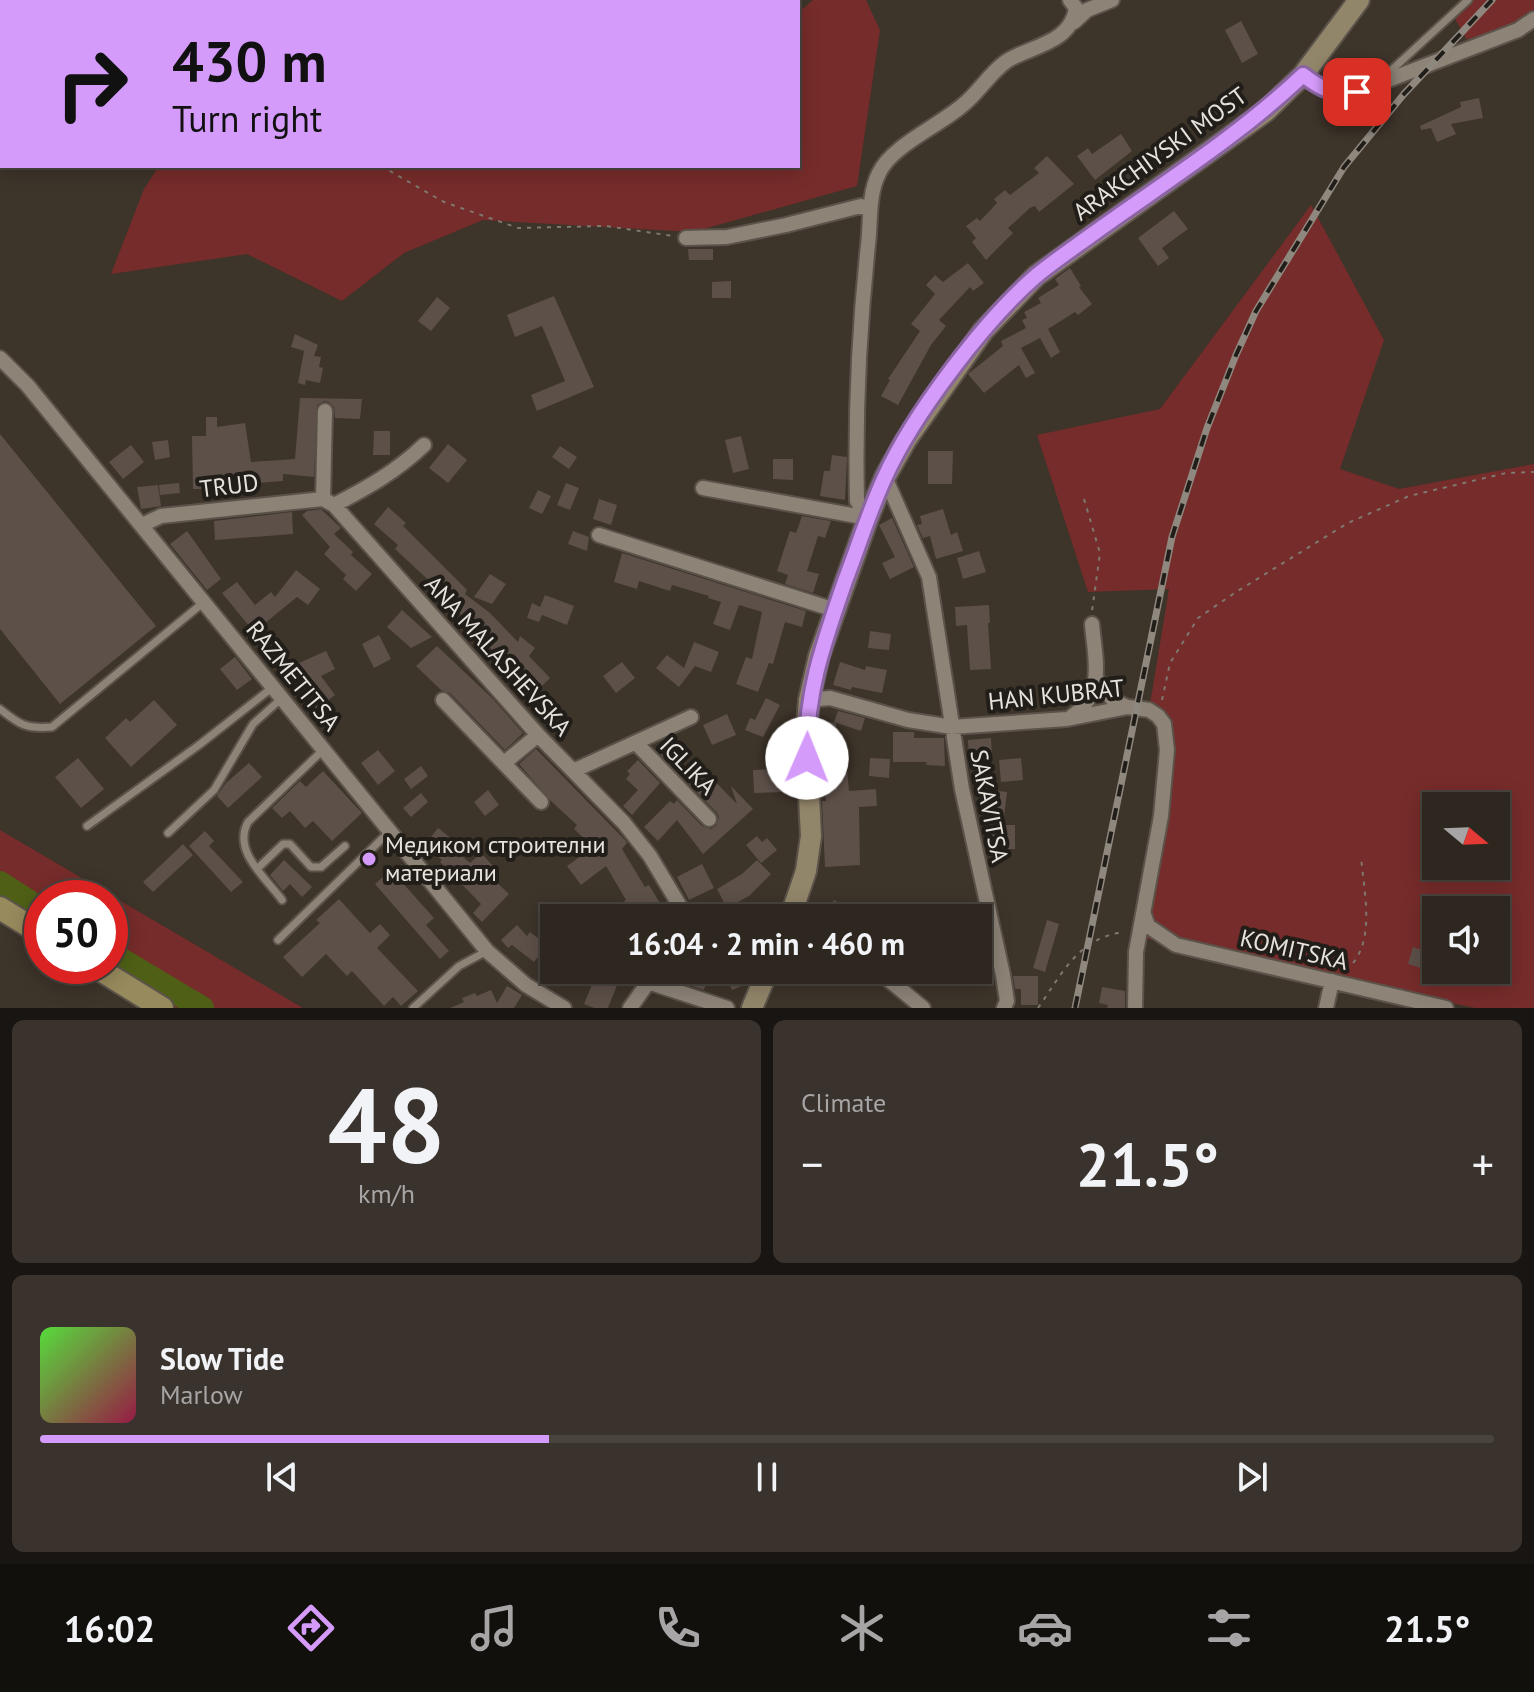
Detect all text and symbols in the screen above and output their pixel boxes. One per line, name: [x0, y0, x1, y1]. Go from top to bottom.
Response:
text: 430 m: [172, 25, 327, 97]
icon: right: [40, 32, 144, 136]
pin: [1323, 58, 1391, 126]
icon: arrive: [1335, 70, 1379, 114]
street label: ARAKCHIYSKI MOST: [1067, 80, 1253, 227]
text: Turn right: [172, 95, 322, 142]
street label: TRUD: [198, 467, 260, 504]
street label: ANA MALASHEVSKA: [418, 569, 579, 742]
street label: RAZMETITSA: [240, 614, 347, 737]
street label: HAN KUBRAT: [986, 672, 1125, 717]
position arrow: [765, 716, 849, 800]
street label: IGLIKA: [653, 730, 723, 801]
street label: SAKAVITSA: [963, 747, 1016, 865]
north arrow: [1422, 792, 1510, 880]
map controls: [1422, 792, 1510, 984]
place label: Медиком строителни материали: [385, 829, 606, 888]
marker: Медиком строителни материали: [360, 850, 378, 868]
speed limit sign: 50: [24, 880, 128, 984]
button: sound: [1422, 896, 1510, 984]
street label: KOMITSKA: [1237, 922, 1351, 977]
text: 16:04 · 2 min · 460 m: [627, 924, 905, 963]
text: 48: [328, 1057, 445, 1192]
text: Climate: [801, 1086, 886, 1119]
text: 21.5°: [1076, 1125, 1219, 1203]
text: −: [801, 1135, 823, 1192]
text: +: [1472, 1135, 1494, 1192]
text: km/h: [358, 1177, 415, 1210]
text: Slow Tide: [160, 1339, 285, 1378]
text: Marlow: [160, 1378, 243, 1411]
icon: previous: [260, 1455, 304, 1499]
icon: pause: [745, 1455, 789, 1499]
icon: next: [1230, 1455, 1274, 1499]
icon: directions: [283, 1600, 339, 1656]
icon: music: [466, 1600, 522, 1656]
icon: phone: [650, 1600, 706, 1656]
icon: climate: [834, 1600, 890, 1656]
icon: car: [1017, 1600, 1073, 1656]
icon: filters: [1201, 1600, 1257, 1656]
text: 16:02: [64, 1605, 155, 1652]
text: 21.5°: [1384, 1605, 1470, 1652]

